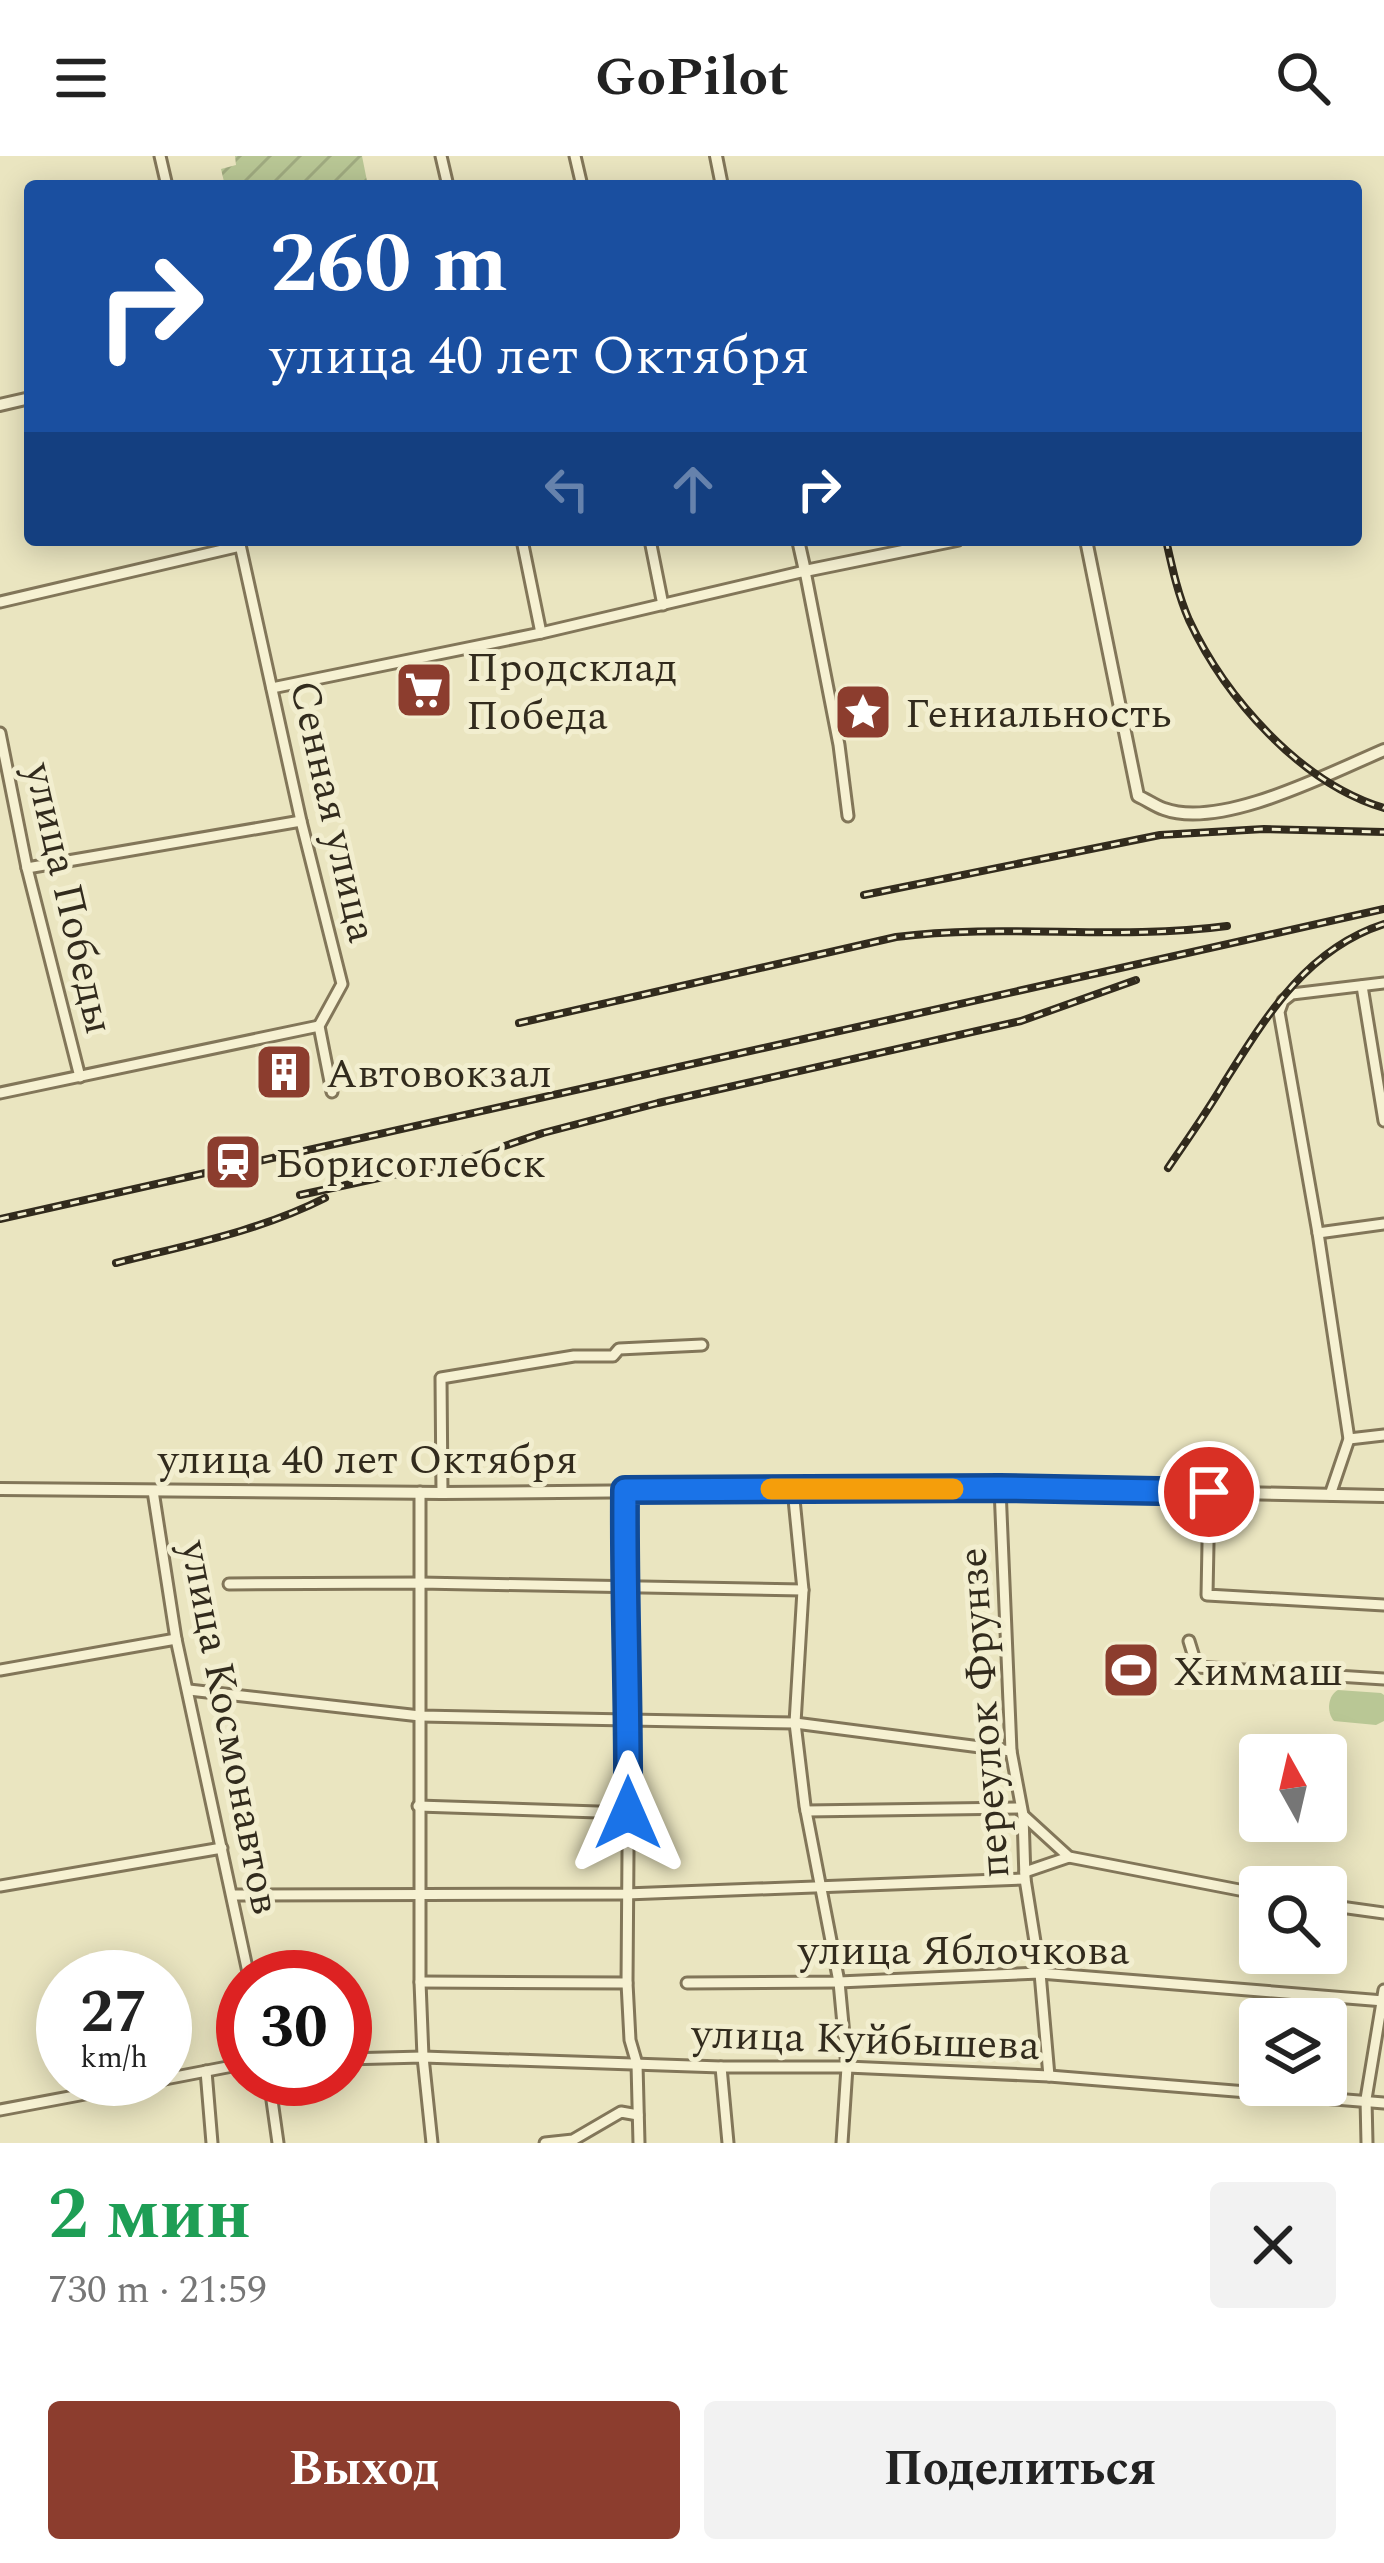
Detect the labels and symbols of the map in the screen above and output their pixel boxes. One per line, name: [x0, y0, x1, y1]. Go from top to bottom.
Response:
place label: Продсклад Победа: [466, 637, 677, 748]
supermarket icon: Продсклад Победа: [393, 659, 455, 721]
street label: Сенная улица: [272, 674, 393, 949]
place icon: Гениальность: [832, 681, 894, 743]
place label: Гениальность: [905, 683, 1172, 746]
street label: улица Победы: [7, 756, 130, 1040]
building icon: Автовокзал: [253, 1041, 315, 1103]
place label: Автовокзал: [326, 1043, 552, 1106]
station icon: Борисоглебск: [202, 1131, 264, 1193]
place label: Борисоглебск: [275, 1133, 546, 1196]
street label: улица 40 лет Октября: [157, 1429, 578, 1492]
pin: [1158, 1441, 1260, 1543]
street label: улица Космонавтов: [162, 1534, 297, 1920]
street label: переулок Фрунзе: [942, 1545, 1027, 1880]
sports icon: Химмаш: [1100, 1639, 1162, 1701]
place label: Химмаш: [1173, 1641, 1342, 1704]
north arrow: [1239, 1734, 1347, 1842]
position arrow: [565, 1750, 691, 1876]
street label: улица Яблочкова: [797, 1920, 1130, 1983]
speed limit sign: 30: [216, 1950, 372, 2106]
street label: улица Куйбышева: [690, 2003, 1042, 2078]

